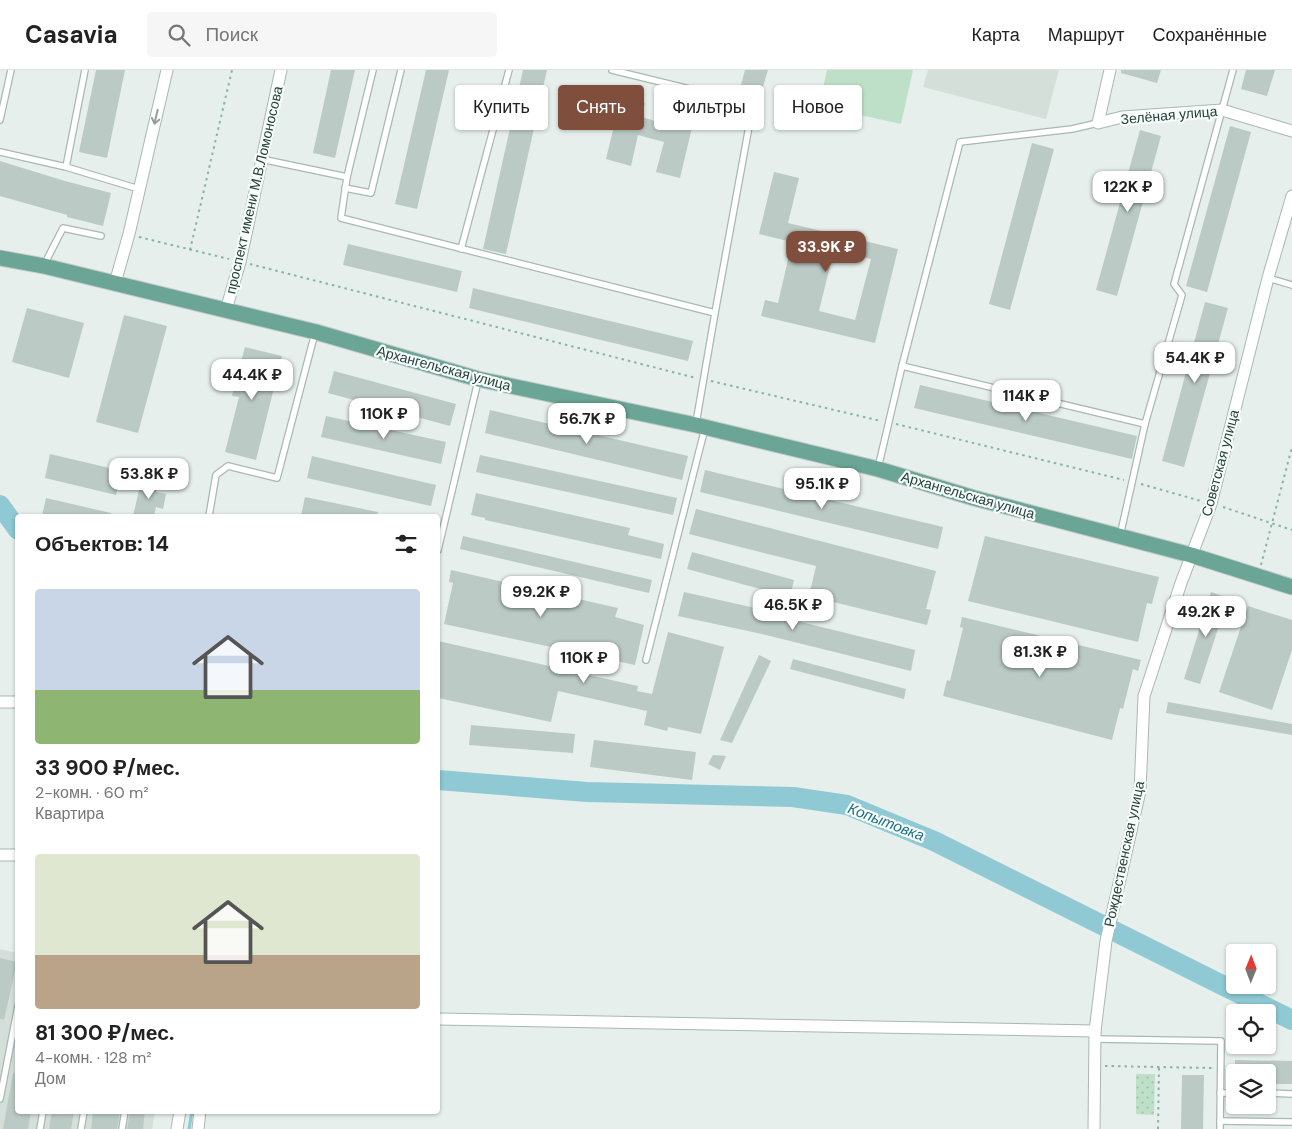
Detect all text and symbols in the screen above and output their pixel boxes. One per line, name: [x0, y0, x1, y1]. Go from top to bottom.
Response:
search box: [147, 12, 497, 57]
text: Casavia: [25, 19, 117, 50]
icon: search: [165, 21, 193, 49]
text: Поиск: [205, 22, 258, 47]
text: Карта: [972, 23, 1020, 47]
text: Маршрут: [1048, 23, 1124, 47]
text: Сохранённые: [1152, 23, 1267, 47]
street label: проспект имени М.В.Ломоносова: [221, 84, 287, 296]
chip: Купить: [455, 85, 548, 130]
chip: Снять: [558, 85, 644, 130]
chip: Фильтры: [654, 85, 764, 130]
chip: Новое: [774, 85, 862, 130]
street label: Зелёная улица: [1120, 102, 1218, 128]
one-way arrow: [151, 109, 160, 125]
pin: 122K ₽: [1087, 170, 1169, 213]
text: 122K ₽: [1104, 176, 1152, 197]
pin: 33.9K ₽: [780, 230, 872, 273]
text: 33.9K ₽: [797, 236, 855, 257]
street label: Архангельская улица: [375, 341, 513, 395]
pin: 54.4K ₽: [1149, 342, 1241, 384]
text: 54.4K ₽: [1165, 347, 1225, 368]
pin: 44.4K ₽: [206, 358, 298, 401]
text: 44.4K ₽: [222, 364, 282, 385]
pin: 114K ₽: [985, 380, 1067, 422]
text: 114K ₽: [1003, 385, 1049, 406]
pin: 110K ₽: [343, 398, 425, 440]
pin: 56.7K ₽: [541, 402, 633, 445]
text: 110K ₽: [360, 403, 408, 424]
street label: Советская улица: [1197, 407, 1243, 518]
text: 56.7K ₽: [559, 408, 615, 429]
pin: 53.8K ₽: [103, 458, 195, 500]
text: 53.8K ₽: [120, 463, 178, 484]
street label: Архангельская улица: [899, 467, 1037, 523]
pin: 95.1K ₽: [776, 468, 868, 510]
text: 95.1K ₽: [795, 473, 849, 494]
text: Объектов: 14: [35, 530, 169, 558]
icon: filters: [392, 530, 420, 558]
pin: 99.2K ₽: [495, 576, 587, 618]
text: 99.2K ₽: [512, 581, 570, 602]
pin: 46.5K ₽: [747, 588, 839, 631]
text: 46.5K ₽: [764, 594, 822, 615]
pin: 49.2K ₽: [1160, 596, 1252, 638]
text: 49.2K ₽: [1177, 601, 1235, 622]
icon: home: [183, 622, 273, 712]
pin: 81.3K ₽: [994, 636, 1086, 678]
text: 81.3K ₽: [1013, 641, 1067, 662]
pin: 110K ₽: [543, 642, 625, 684]
text: 110K ₽: [560, 647, 608, 668]
text: 33 900 ₽/мес.: [35, 754, 180, 782]
street label: Рождественская улица: [1100, 779, 1148, 929]
text: 2-комн. · 60 m²: [35, 782, 148, 803]
water label: Копытовка: [845, 798, 927, 846]
text: Квартира: [35, 803, 104, 824]
icon: home: [183, 887, 273, 977]
north arrow: [1226, 944, 1276, 994]
map controls: [1226, 944, 1276, 1114]
button: locate: [1226, 1004, 1276, 1054]
text: 81 300 ₽/мес.: [35, 1019, 174, 1047]
text: 4-комн. · 128 m²: [35, 1047, 152, 1068]
button: layers: [1226, 1064, 1276, 1114]
text: Дом: [35, 1068, 66, 1089]

